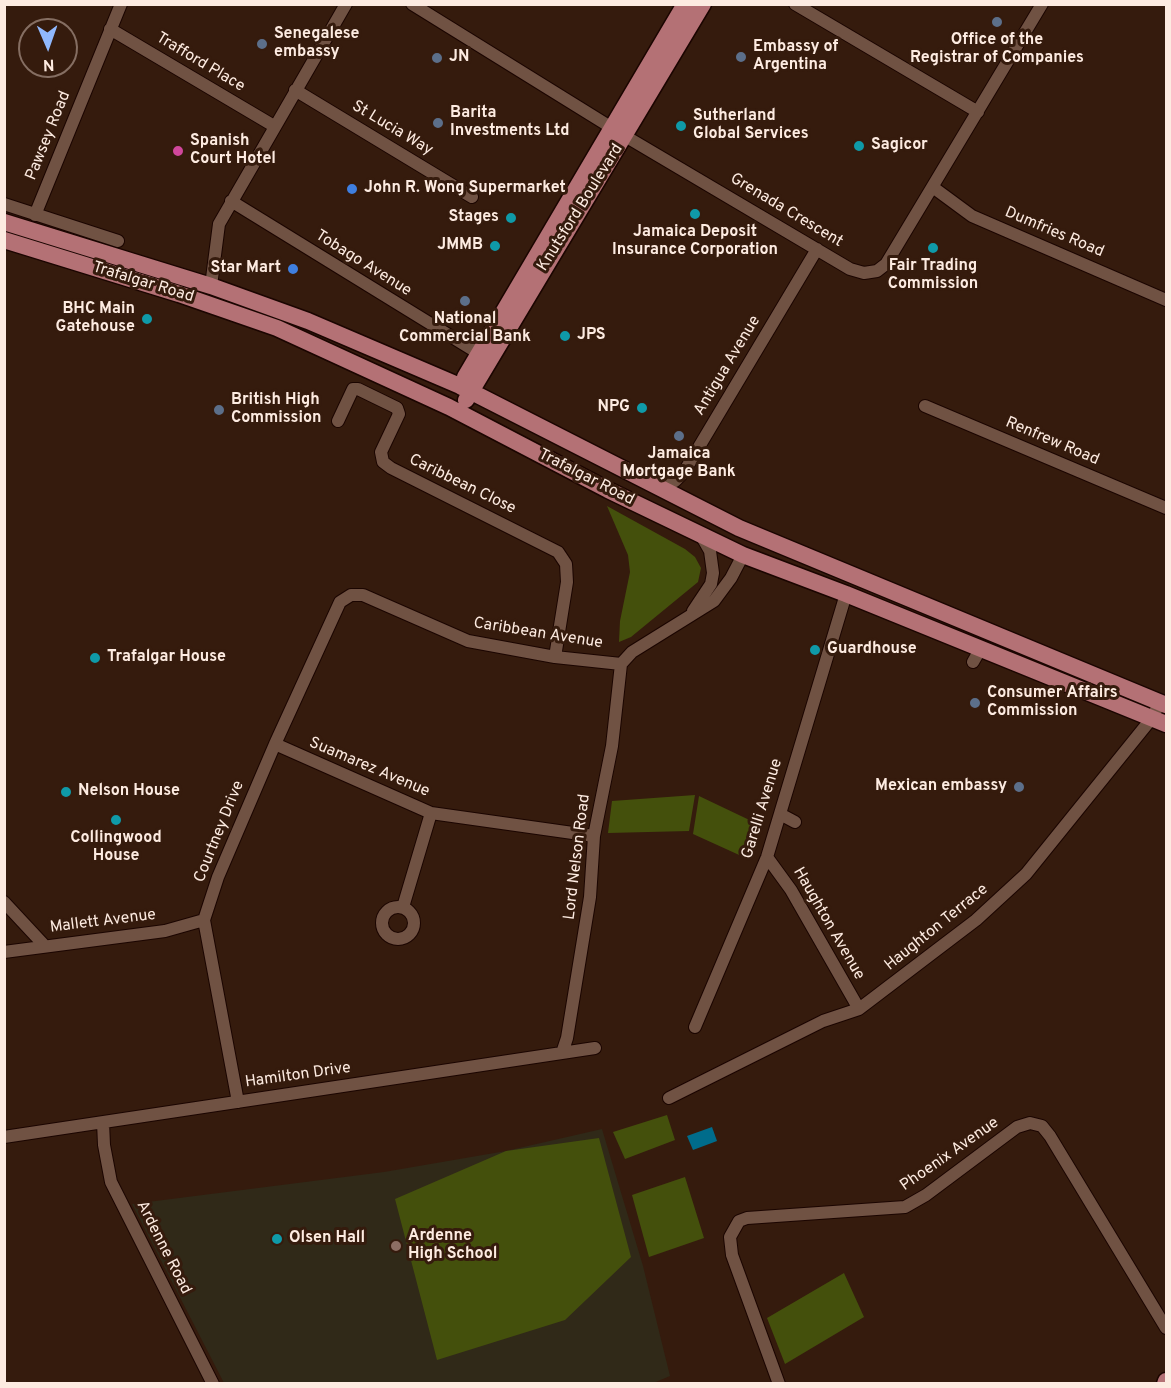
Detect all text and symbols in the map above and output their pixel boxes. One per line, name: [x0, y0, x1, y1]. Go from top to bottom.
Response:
marker: Office of the Registrar of Companies: [990, 15, 1004, 29]
north arrow: [18, 18, 78, 78]
place label: Senegalese embassy: [274, 25, 359, 63]
street label: Trafford Place: [152, 29, 248, 97]
place label: Office of the Registrar of Companies: [910, 31, 1084, 69]
marker: Senegalese embassy: [255, 37, 269, 51]
place label: Embassy of Argentina: [753, 38, 838, 76]
place label: JN: [449, 48, 469, 68]
marker: Embassy of Argentina: [734, 50, 748, 64]
marker: JN: [430, 51, 444, 65]
text: N: [42, 54, 55, 74]
street label: Pawsey Road: [22, 89, 76, 183]
street label: St Lucia Way: [348, 97, 436, 161]
place label: Barita Investments Ltd: [450, 104, 569, 142]
place label: Sutherland Global Services: [693, 107, 809, 145]
marker: Barita Investments Ltd: [431, 116, 445, 130]
marker: Sutherland Global Services: [674, 119, 688, 133]
place label: Spanish Court Hotel: [190, 132, 276, 170]
place label: Sagicor: [871, 136, 928, 156]
marker: Sagicor: [852, 139, 866, 153]
street label: Knutsford Boulevard: [534, 141, 628, 275]
marker: Spanish Court Hotel: [171, 144, 185, 158]
street label: Grenada Crescent: [726, 170, 846, 252]
place label: John R. Wong Supermarket: [364, 179, 566, 199]
marker: John R. Wong Supermarket: [345, 182, 359, 196]
street label: Dumfries Road: [1002, 203, 1106, 263]
marker: Jamaica Deposit Insurance Corporation: [688, 207, 702, 221]
place label: Stages: [448, 208, 499, 228]
marker: Stages: [504, 211, 518, 225]
place label: Jamaica Deposit Insurance Corporation: [612, 223, 778, 261]
street label: Tobago Avenue: [311, 227, 415, 301]
place label: JMMB: [437, 236, 483, 256]
marker: JMMB: [488, 239, 502, 253]
marker: Fair Trading Commission: [926, 241, 940, 255]
place label: Fair Trading Commission: [888, 257, 978, 295]
street label: Trafalgar Road: [90, 258, 196, 308]
place label: Star Mart: [210, 259, 281, 279]
marker: Star Mart: [286, 262, 300, 276]
marker: National Commercial Bank: [458, 294, 472, 308]
place label: BHC Main Gatehouse: [56, 300, 135, 338]
place label: National Commercial Bank: [399, 310, 531, 348]
marker: BHC Main Gatehouse: [140, 312, 154, 326]
street label: Antigua Avenue: [691, 313, 765, 419]
place label: JPS: [577, 326, 606, 346]
marker: JPS: [558, 329, 572, 343]
place label: British High Commission: [231, 391, 321, 429]
place label: NPG: [598, 398, 630, 418]
marker: NPG: [635, 401, 649, 415]
marker: British High Commission: [212, 403, 226, 417]
street label: Renfrew Road: [1002, 414, 1102, 470]
marker: Jamaica Mortgage Bank: [672, 429, 686, 443]
place label: Jamaica Mortgage Bank: [622, 445, 736, 483]
street label: Trafalgar Road: [535, 446, 637, 510]
street label: Caribbean Close: [405, 451, 519, 519]
street label: Caribbean Avenue: [472, 614, 604, 654]
place label: Guardhouse: [827, 640, 917, 660]
marker: Guardhouse: [808, 643, 822, 657]
place label: Trafalgar House: [107, 648, 226, 668]
marker: Trafalgar House: [88, 651, 102, 665]
place label: Consumer Affairs Commission: [987, 684, 1118, 722]
marker: Consumer Affairs Commission: [968, 696, 982, 710]
street label: Suamarez Avenue: [306, 734, 432, 802]
street label: Garelli Avenue: [739, 757, 787, 861]
place label: Mexican embassy: [875, 777, 1007, 797]
street label: Courtney Drive: [191, 778, 249, 886]
marker: Mexican embassy: [1012, 780, 1026, 794]
place label: Nelson House: [78, 782, 180, 802]
marker: Nelson House: [59, 785, 73, 799]
street label: Lord Nelson Road: [561, 793, 595, 921]
marker: Collingwood House: [109, 813, 123, 827]
place label: Collingwood House: [70, 829, 162, 867]
street label: Haughton Avenue: [788, 864, 868, 984]
street label: Haughton Terrace: [881, 880, 993, 976]
street label: Mallett Avenue: [49, 906, 157, 938]
street label: Hamilton Drive: [244, 1059, 352, 1093]
street label: Phoenix Avenue: [897, 1114, 1003, 1196]
street label: Ardenne Road: [131, 1198, 195, 1298]
place label: Ardenne High School: [408, 1227, 497, 1265]
place label: Olsen Hall: [289, 1229, 365, 1249]
marker: Olsen Hall: [270, 1232, 284, 1246]
marker: Ardenne High School: [389, 1239, 403, 1253]

